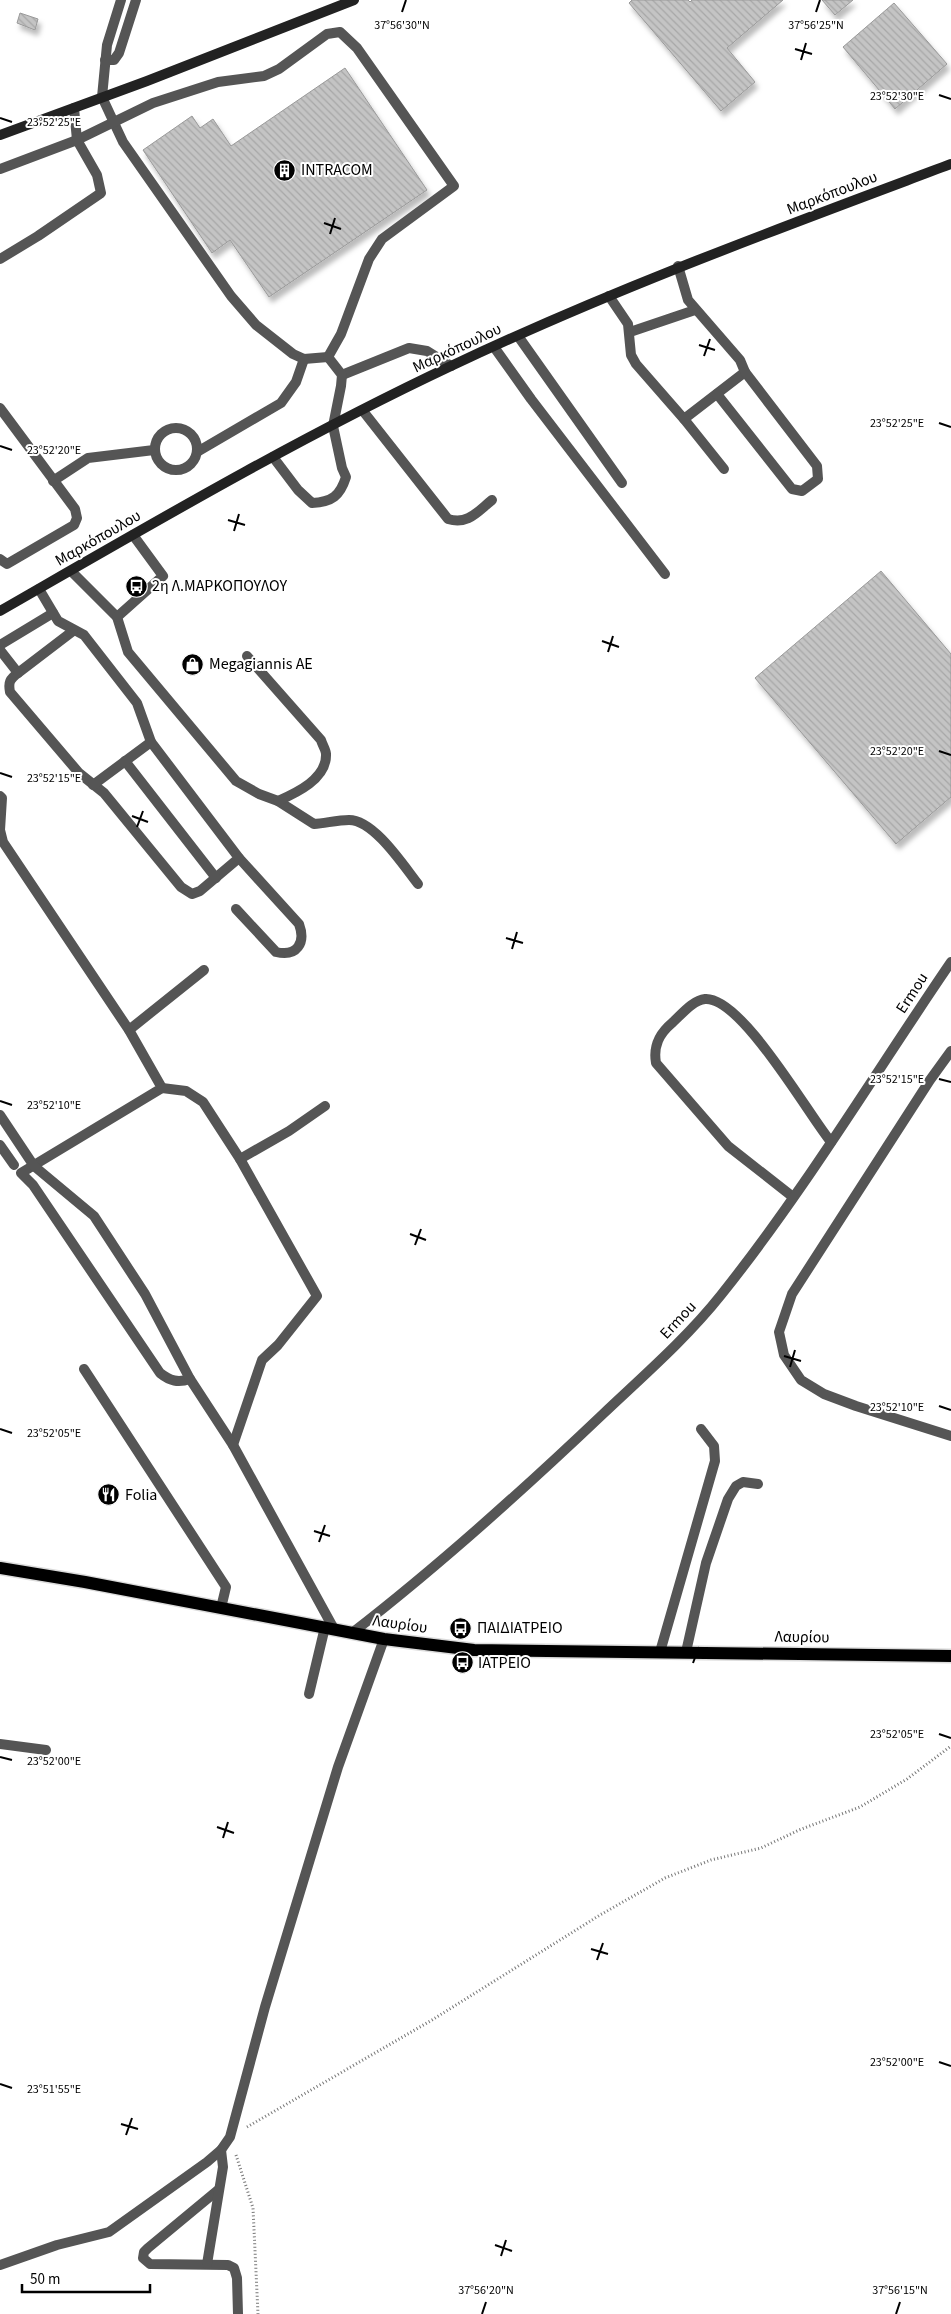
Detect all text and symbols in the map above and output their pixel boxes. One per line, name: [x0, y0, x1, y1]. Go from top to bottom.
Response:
text: 37°56'30"N: [374, 17, 430, 34]
text: 37°56'25"N: [788, 17, 844, 34]
text: 23°52'30"E: [870, 88, 924, 105]
text: 23°52'25"E: [27, 114, 81, 131]
building icon: INTRACOM: [273, 158, 297, 182]
place label: INTRACOM: [301, 159, 373, 181]
street label: Μαρκόπουλου: [783, 166, 881, 220]
street label: Μαρκόπουλου: [409, 318, 505, 378]
text: 23°52'25"E: [870, 415, 924, 432]
text: 23°52'20"E: [27, 442, 81, 459]
street label: Μαρκόπουλου: [51, 505, 145, 571]
bus stop icon: 2η Λ.ΜΑΡΚΟΠΟΥΛΟΥ: [124, 574, 148, 598]
place label: 2η Λ.ΜΑΡΚΟΠΟΥΛΟΥ: [152, 575, 287, 597]
shop icon: Megagiannis AE: [181, 652, 205, 676]
place label: Megagiannis AE: [209, 653, 313, 675]
text: 23°52'20"E: [870, 743, 924, 760]
text: 23°52'15"E: [27, 770, 81, 787]
street label: Ermou: [891, 968, 933, 1018]
text: 23°52'15"E: [870, 1071, 924, 1088]
text: 23°52'10"E: [27, 1097, 81, 1114]
street label: Ermou: [655, 1296, 701, 1344]
text: 23°52'10"E: [870, 1399, 924, 1416]
text: 23°52'05"E: [27, 1425, 81, 1442]
restaurant icon: Folia: [97, 1483, 121, 1507]
place label: Folia: [125, 1484, 157, 1506]
street label: Λαυρίου: [371, 1609, 429, 1639]
bus stop icon: ΠΑΙΔΙΑΤΡΕΙΟ: [449, 1616, 473, 1640]
place label: ΠΑΙΔΙΑΤΡΕΙΟ: [477, 1617, 563, 1639]
street label: Λαυρίου: [774, 1626, 830, 1648]
bus stop icon: ΙΑΤΡΕΙΟ: [450, 1651, 474, 1675]
place label: ΙΑΤΡΕΙΟ: [478, 1652, 531, 1674]
text: 23°52'05"E: [870, 1726, 924, 1743]
text: 23°52'00"E: [27, 1753, 81, 1770]
text: 23°52'00"E: [870, 2054, 924, 2071]
text: 23°51'55"E: [27, 2081, 81, 2098]
scale bar: [22, 2262, 150, 2294]
text: 50 m: [30, 2269, 60, 2290]
text: 37°56'20"N: [458, 2282, 514, 2299]
text: 37°56'15"N: [872, 2282, 928, 2299]

